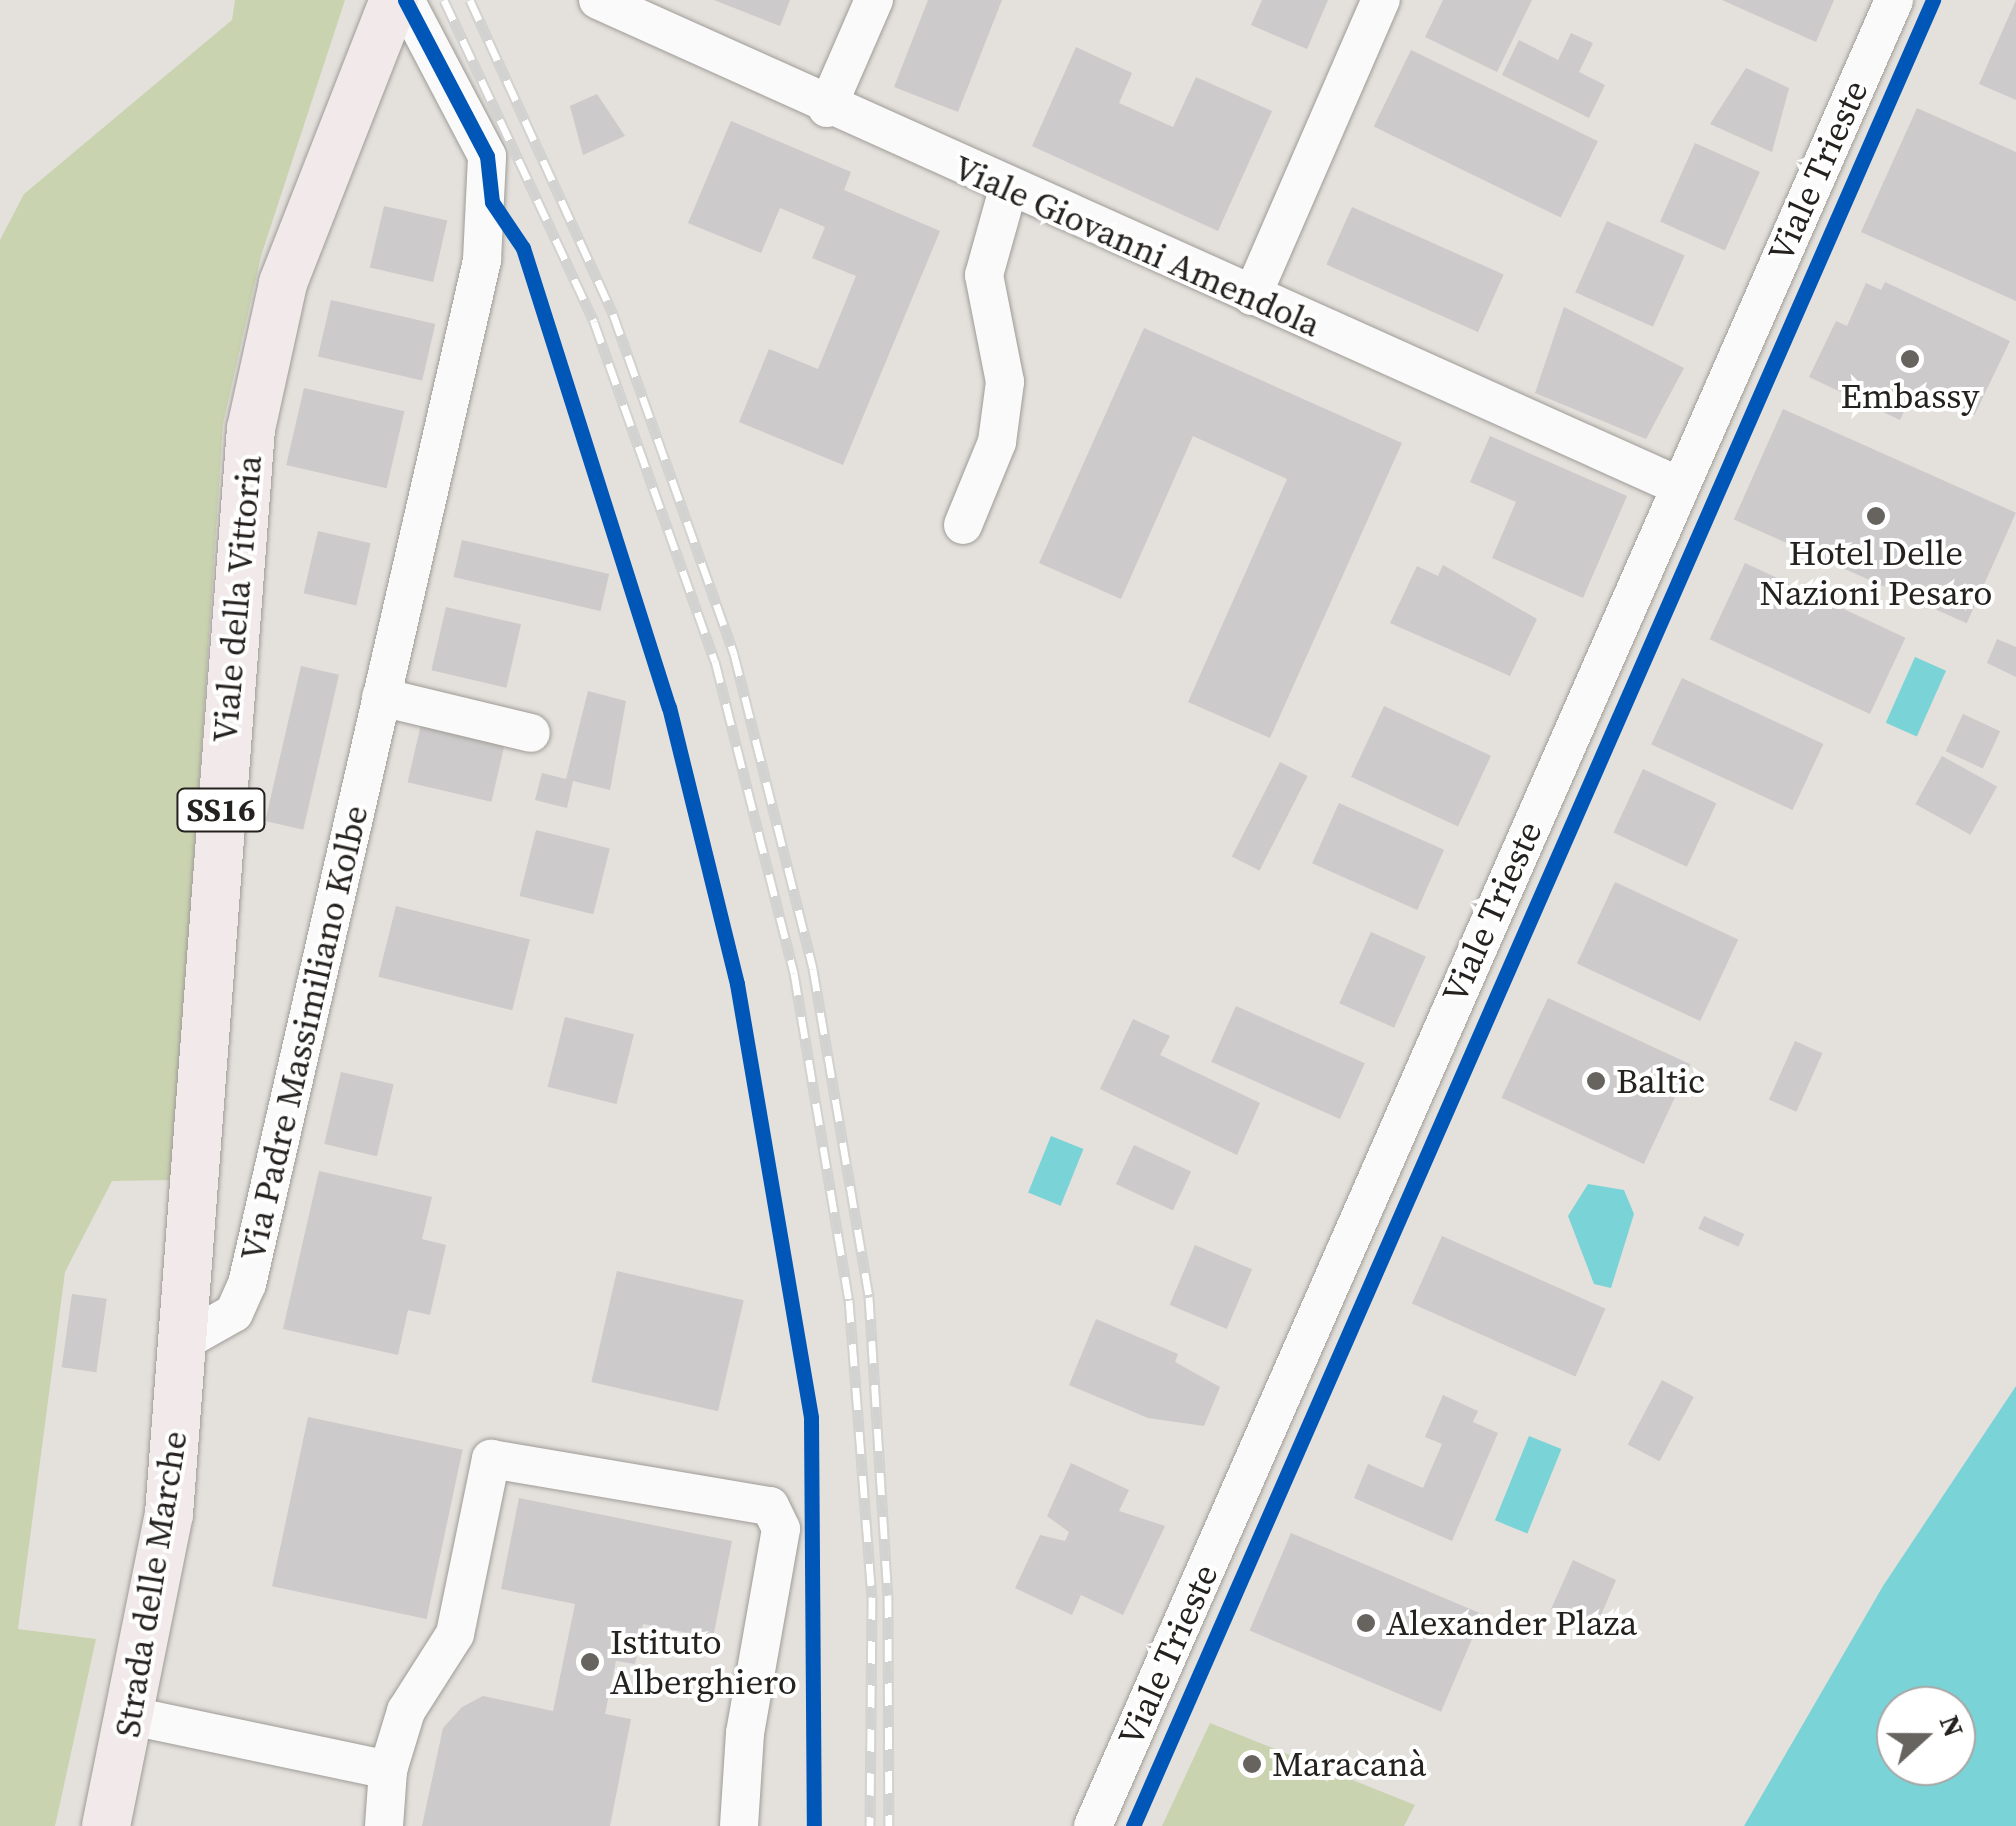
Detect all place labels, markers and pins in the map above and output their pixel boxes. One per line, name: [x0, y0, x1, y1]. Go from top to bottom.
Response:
marker: Embassy: [1899, 348, 1921, 370]
place label: Embassy: [1841, 375, 1979, 417]
marker: Hotel Delle Nazioni Pesaro: [1865, 505, 1887, 527]
place label: Hotel Delle Nazioni Pesaro: [1760, 532, 1992, 614]
place label: Baltic: [1616, 1060, 1705, 1102]
marker: Baltic: [1585, 1070, 1607, 1092]
place label: Alexander Plaza: [1386, 1602, 1637, 1644]
marker: Alexander Plaza: [1355, 1612, 1377, 1634]
place label: Istituto Alberghiero: [610, 1621, 797, 1703]
marker: Istituto Alberghiero: [579, 1651, 601, 1673]
place label: Maracanà: [1272, 1743, 1426, 1785]
marker: Maracanà: [1241, 1753, 1263, 1775]

